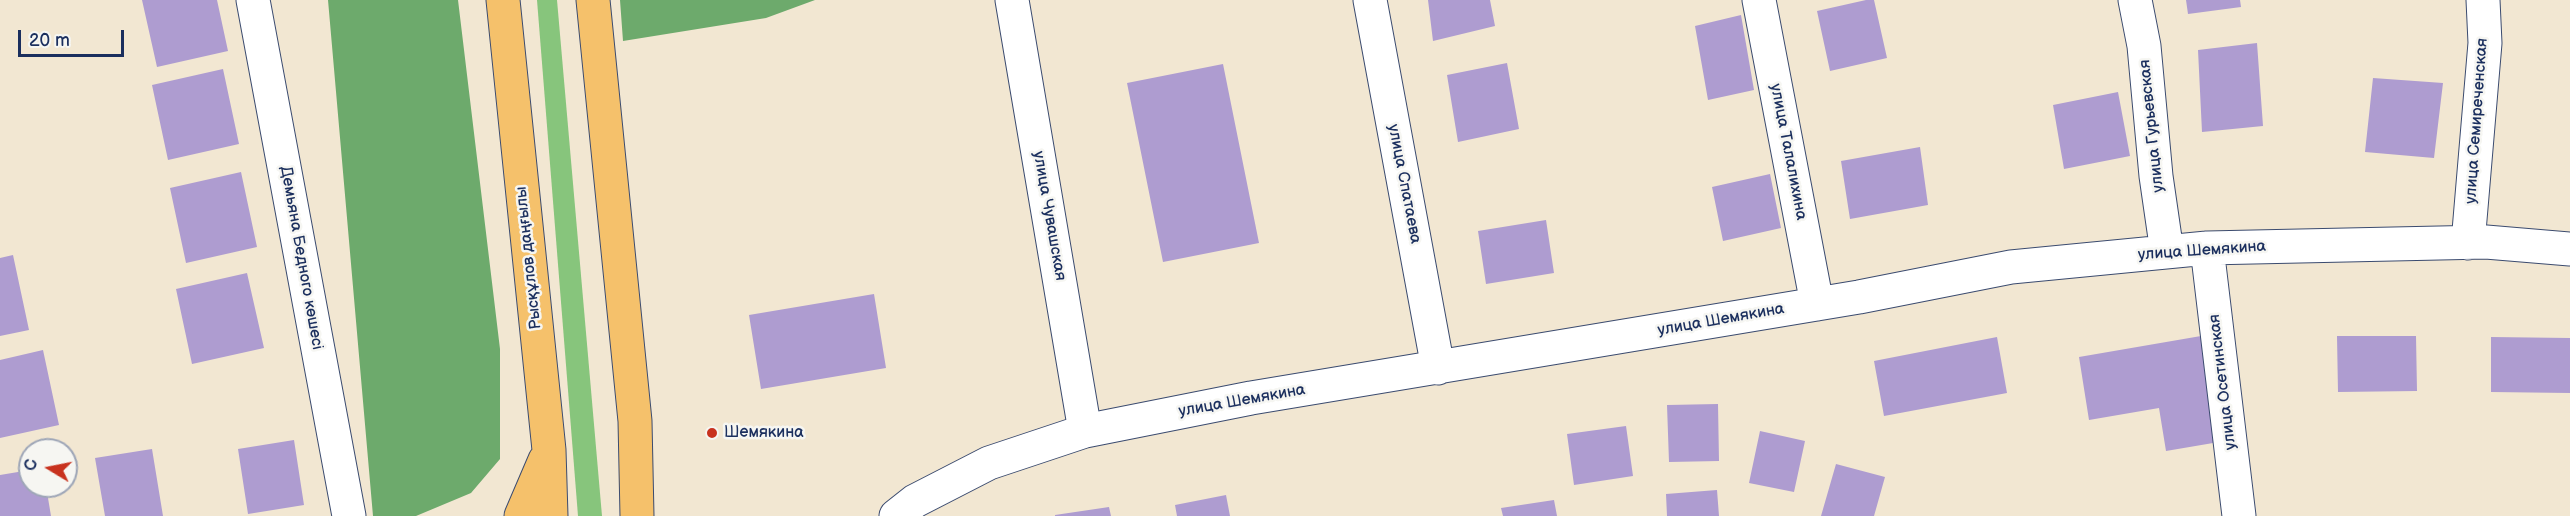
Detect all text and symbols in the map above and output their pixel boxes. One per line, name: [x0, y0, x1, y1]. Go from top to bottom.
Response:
scale bar: [21, 18, 128, 56]
text: 20 m: [29, 30, 70, 51]
street label: улица Семиреченская: [2462, 37, 2492, 205]
street label: улица Гурьевская: [2135, 59, 2169, 193]
street label: улица Талалихина: [1765, 82, 1811, 222]
street label: улица Спатаева: [1383, 123, 1425, 245]
street label: улица Чувашская: [1028, 150, 1070, 282]
street label: Демьяна Бедного көшесі: [275, 165, 327, 351]
street label: Рысқұлов даңғылы: [512, 186, 546, 330]
street label: улица Шемякина: [2137, 237, 2267, 265]
street label: улица Шемякина: [1656, 299, 1786, 341]
street label: улица Осетинская: [2205, 313, 2241, 451]
street label: улица Шемякина: [1177, 380, 1307, 422]
place label: Шемякина: [724, 423, 804, 443]
marker: Шемякина: [705, 426, 719, 440]
north arrow: [18, 438, 78, 498]
text: С: [21, 458, 42, 472]

